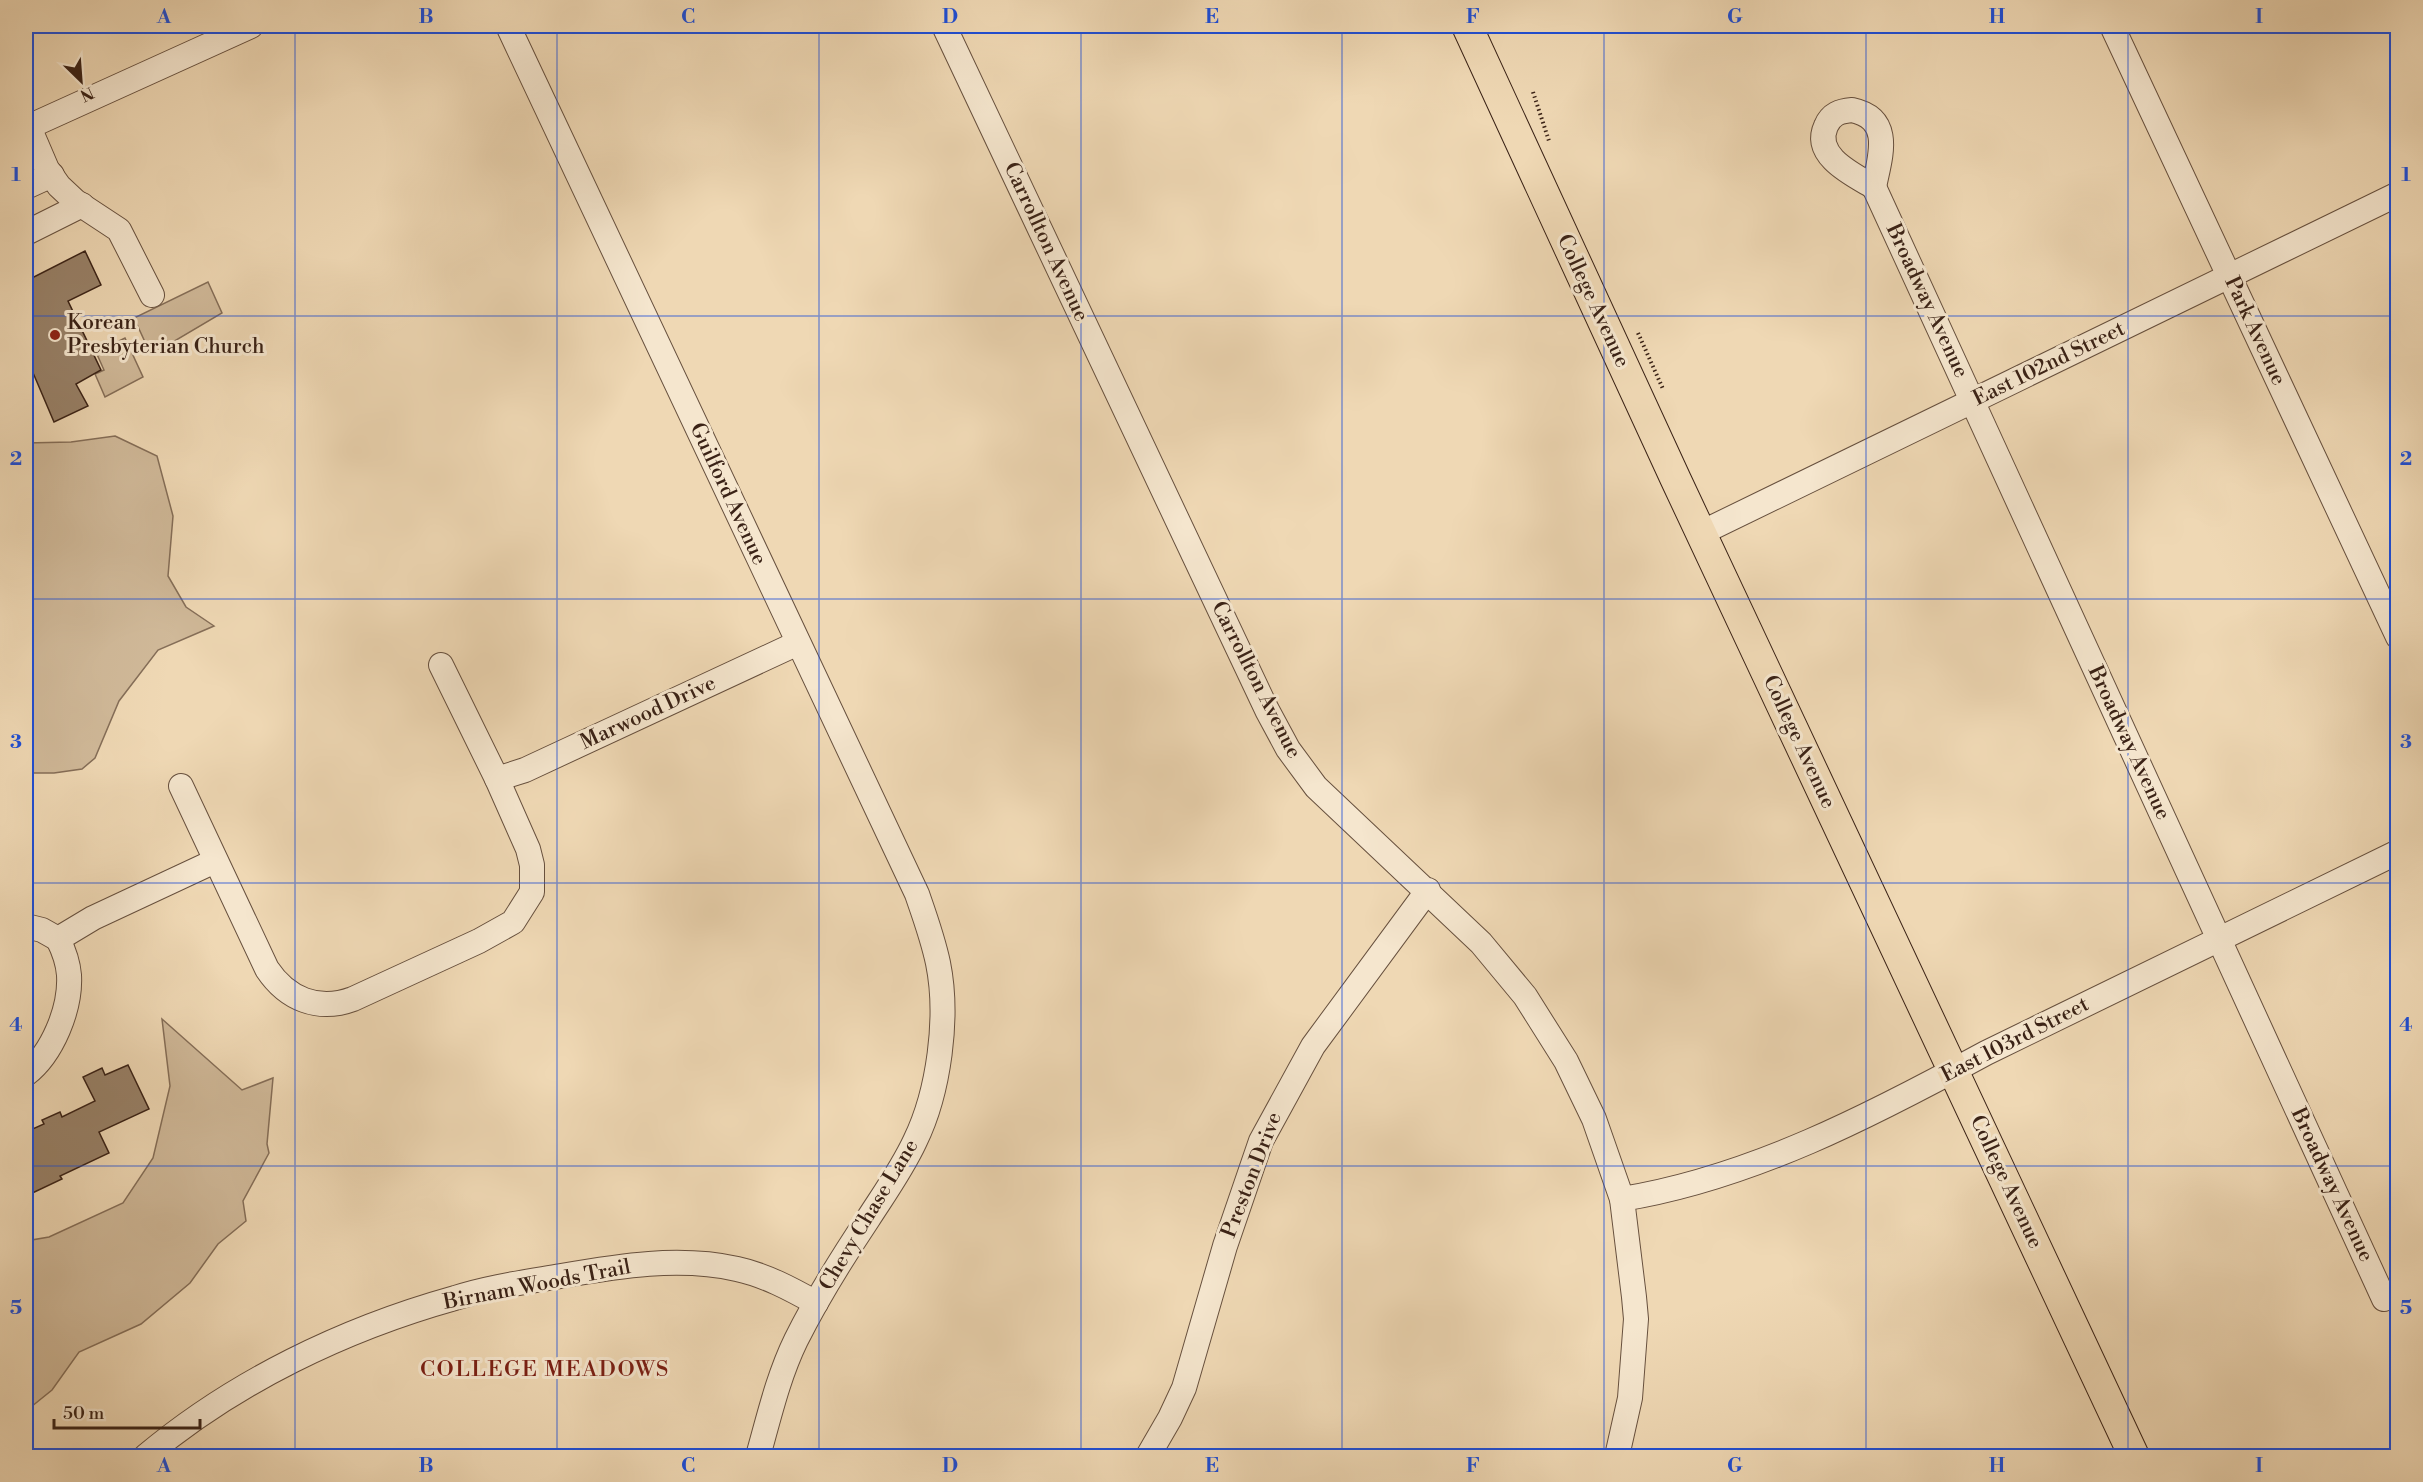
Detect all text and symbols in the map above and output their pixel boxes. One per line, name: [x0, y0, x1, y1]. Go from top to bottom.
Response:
text: A: [156, 5, 172, 30]
text: B: [418, 5, 434, 30]
text: C: [681, 5, 695, 30]
text: D: [942, 5, 958, 30]
text: E: [1205, 5, 1219, 30]
text: F: [1466, 5, 1480, 30]
text: G: [1727, 5, 1743, 30]
text: H: [1989, 5, 2006, 30]
text: I: [2255, 5, 2263, 30]
north arrow: [51, 51, 111, 111]
text: N: [77, 82, 97, 106]
street label: Carrollton Avenue: [998, 158, 1094, 326]
text: 1: [11, 163, 21, 188]
text: 1: [2401, 163, 2411, 188]
street label: Broadway Avenue: [1880, 219, 1974, 382]
street label: College Avenue: [1551, 230, 1635, 372]
street label: Park Avenue: [2218, 272, 2292, 390]
place label: Korean Presbyterian Church: [67, 310, 265, 360]
street label: East 102nd Street: [1969, 316, 2130, 412]
marker: Korean Presbyterian Church: [48, 328, 62, 342]
street label: Guilford Avenue: [684, 419, 772, 569]
text: 2: [10, 447, 22, 472]
text: 2: [2400, 447, 2412, 472]
street label: Carrollton Avenue: [1205, 597, 1307, 763]
street label: Broadway Avenue: [2082, 661, 2176, 824]
street label: Marwood Drive: [576, 670, 720, 756]
street label: College Avenue: [1757, 671, 1841, 813]
text: 3: [10, 730, 22, 755]
text: 3: [2400, 730, 2412, 755]
street label: East 103rd Street: [1937, 991, 2094, 1088]
text: 4: [9, 1013, 23, 1038]
text: 4: [2399, 1013, 2413, 1038]
street label: Broadway Avenue: [2285, 1103, 2379, 1266]
street label: Preston Drive: [1216, 1108, 1288, 1242]
street label: College Avenue: [1964, 1111, 2048, 1253]
street label: Chevy Chase Lane: [814, 1135, 924, 1295]
street label: Birnam Woods Trail: [440, 1254, 633, 1316]
text: 5: [10, 1296, 22, 1321]
text: 5: [2400, 1296, 2412, 1321]
district label: COLLEGE MEADOWS: [420, 1356, 670, 1383]
scale bar: [54, 1392, 200, 1430]
text: 50 m: [63, 1402, 105, 1425]
text: A: [156, 1454, 172, 1479]
text: B: [418, 1454, 434, 1479]
text: C: [681, 1454, 695, 1479]
text: D: [942, 1454, 958, 1479]
text: E: [1205, 1454, 1219, 1479]
text: F: [1466, 1454, 1480, 1479]
text: G: [1727, 1454, 1743, 1479]
text: H: [1989, 1454, 2006, 1479]
text: I: [2255, 1454, 2263, 1479]

